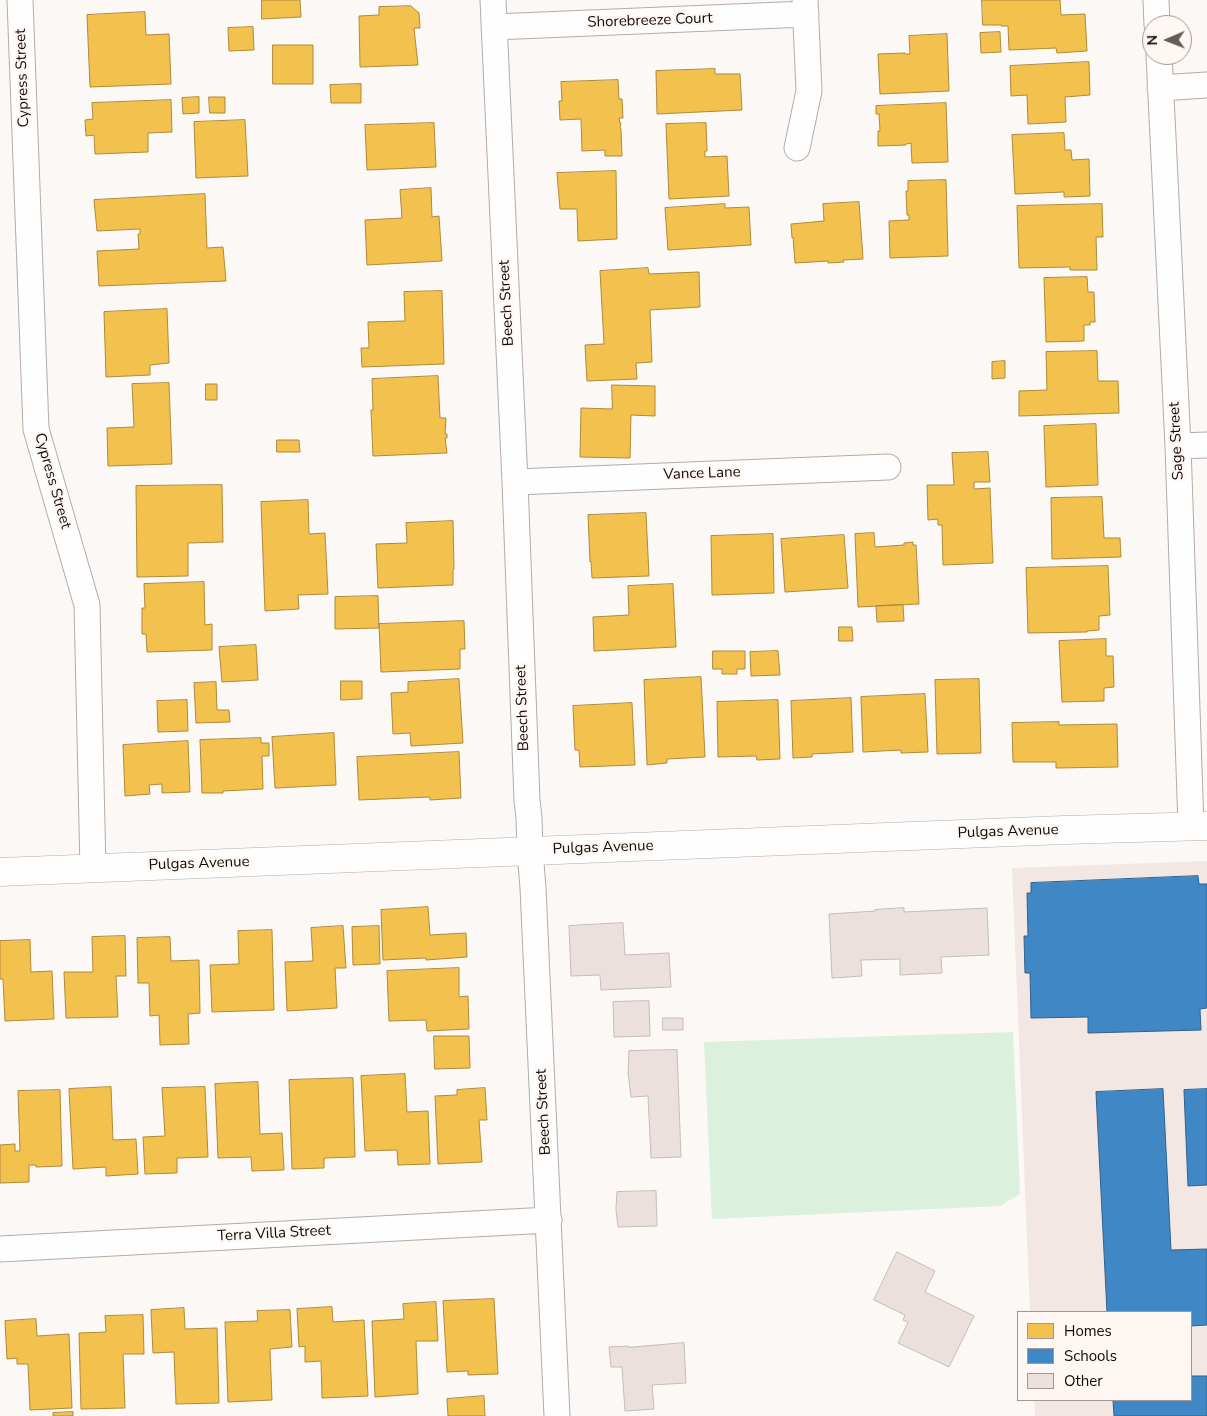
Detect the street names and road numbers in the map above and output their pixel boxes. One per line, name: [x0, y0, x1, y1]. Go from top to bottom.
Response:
street label: Shorebreeze Court: [587, 10, 713, 32]
street label: Cypress Street: [12, 28, 34, 128]
street label: Beech Street: [496, 259, 518, 347]
street label: Sage Street: [1166, 401, 1188, 481]
street label: Cypress Street: [30, 431, 74, 531]
street label: Vance Lane: [663, 464, 741, 484]
street label: Beech Street: [512, 665, 534, 751]
street label: Pulgas Avenue: [957, 821, 1059, 843]
street label: Pulgas Avenue: [552, 837, 654, 859]
street label: Pulgas Avenue: [148, 853, 250, 875]
street label: Beech Street: [533, 1068, 555, 1156]
street label: Terra Villa Street: [217, 1222, 331, 1246]

